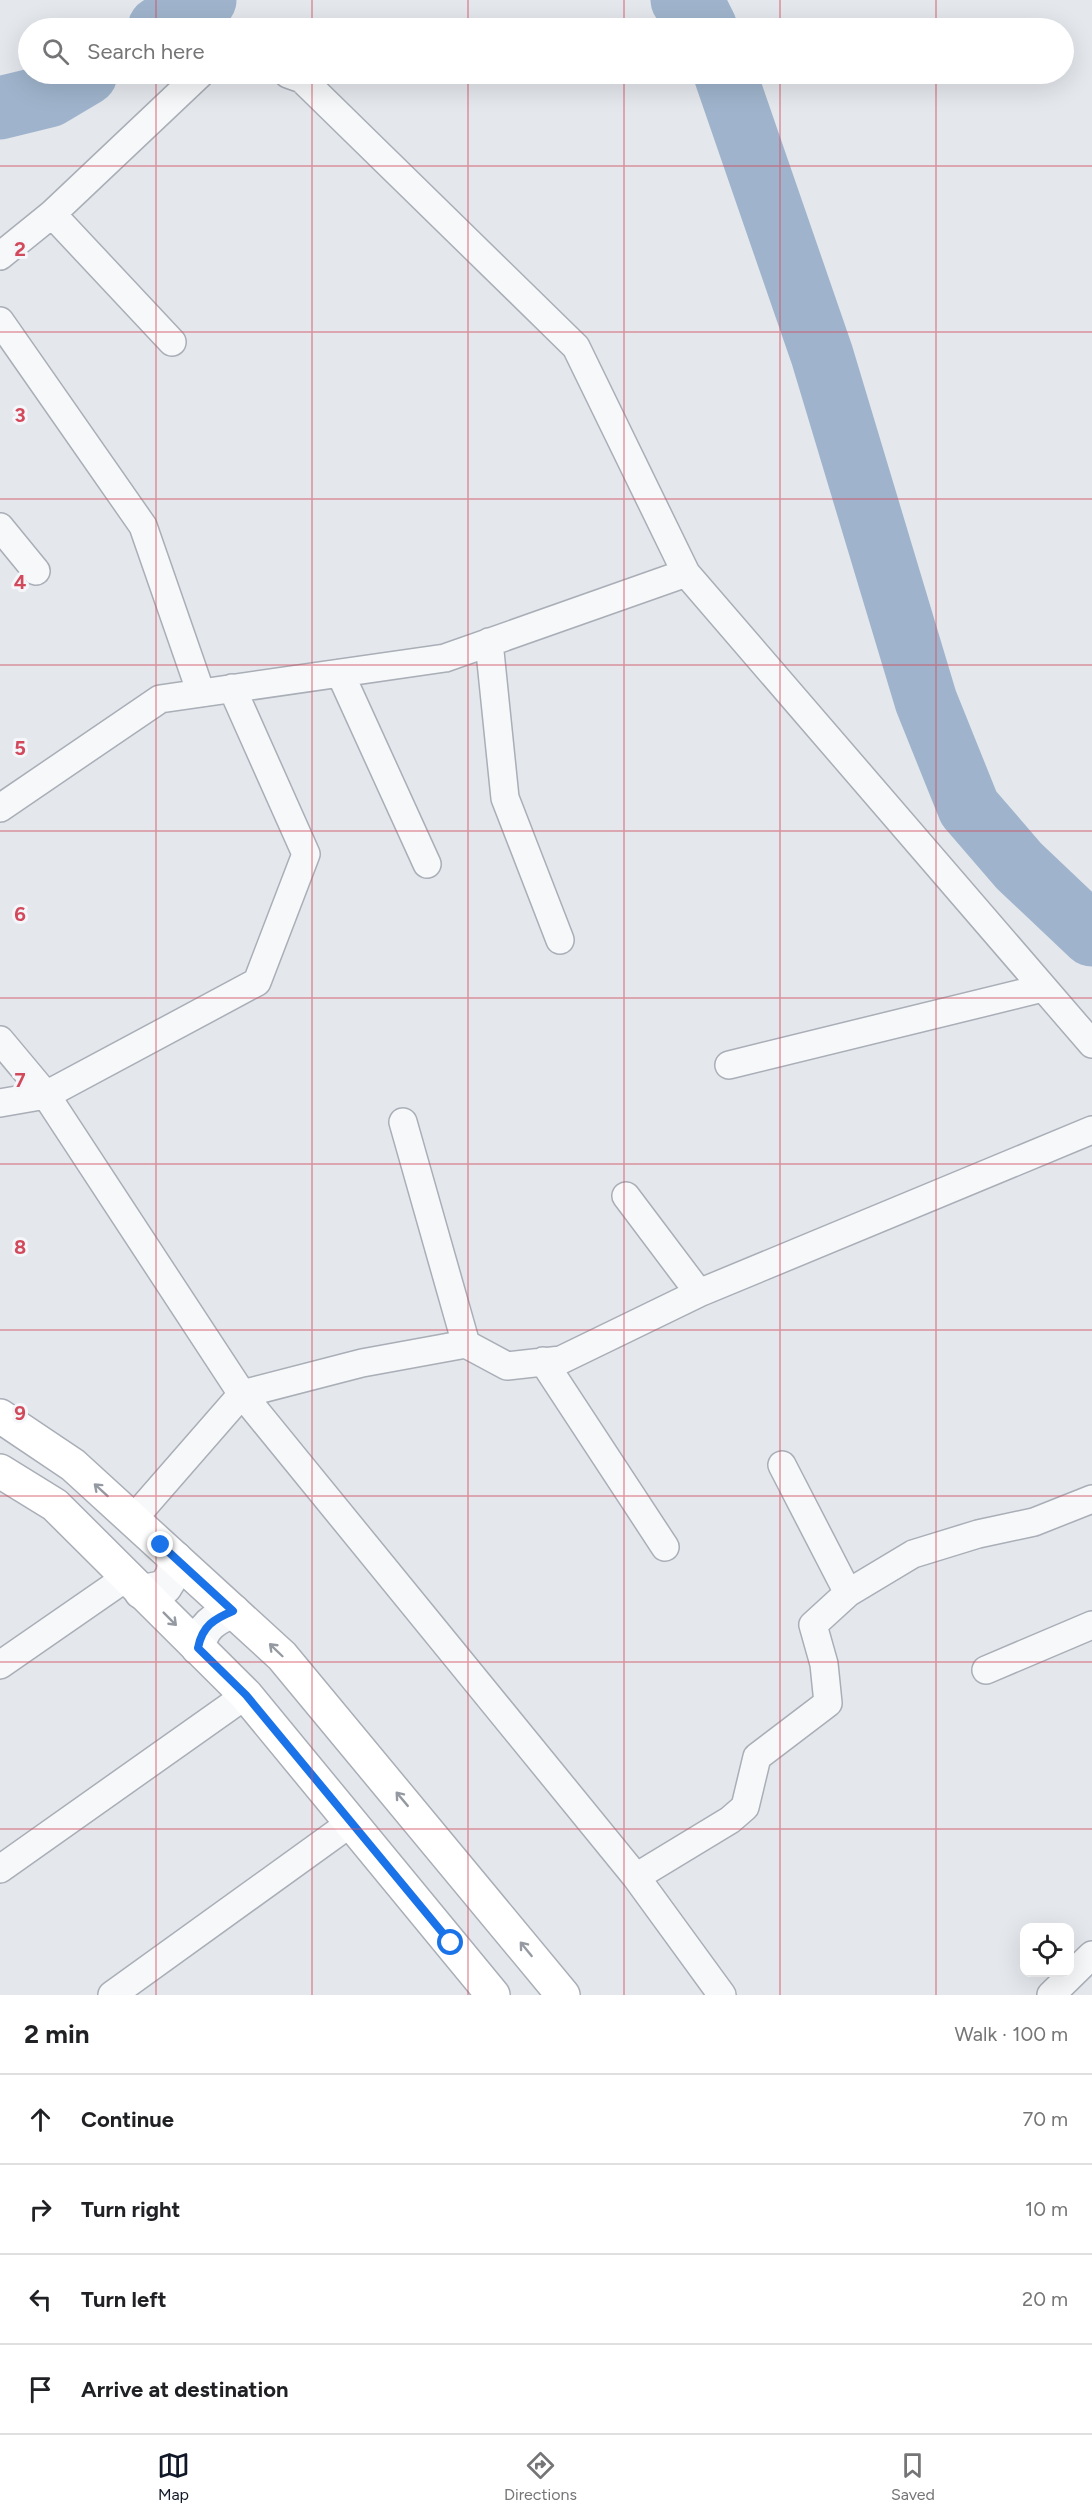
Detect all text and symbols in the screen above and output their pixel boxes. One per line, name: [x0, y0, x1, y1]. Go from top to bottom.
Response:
search box: [18, 18, 1074, 84]
icon: search: [39, 35, 72, 68]
text: Search here: [87, 38, 205, 65]
text: 2: [14, 237, 26, 261]
text: 3: [14, 403, 26, 427]
text: 4: [14, 570, 27, 594]
text: 5: [14, 736, 26, 760]
text: 6: [14, 902, 26, 926]
text: 7: [14, 1068, 26, 1092]
text: 8: [14, 1235, 26, 1259]
text: 9: [14, 1401, 26, 1425]
one-way arrow: [94, 1483, 109, 1497]
route end: [147, 1531, 173, 1557]
one-way arrow: [162, 1612, 177, 1627]
one-way arrow: [268, 1643, 283, 1658]
one-way arrow: [395, 1792, 409, 1807]
map controls: [1020, 1923, 1074, 1977]
button: locate: [1020, 1923, 1074, 1977]
route start: [437, 1929, 463, 1955]
one-way arrow: [519, 1942, 532, 1958]
text: 2 min: [24, 2018, 90, 2050]
text: Walk · 100 m: [954, 2022, 1068, 2046]
icon: ahead: [24, 2103, 57, 2136]
text: Continue: [81, 2106, 174, 2133]
text: 70 m: [1022, 2107, 1068, 2131]
icon: right: [24, 2193, 57, 2226]
text: Turn right: [81, 2196, 180, 2223]
text: 10 m: [1025, 2197, 1068, 2221]
icon: left: [24, 2283, 57, 2316]
text: Turn left: [81, 2286, 167, 2313]
text: 20 m: [1022, 2287, 1068, 2311]
icon: arrive: [24, 2373, 57, 2406]
text: Arrive at destination: [81, 2376, 289, 2403]
tab: Map: [157, 2449, 190, 2504]
tab: Directions: [504, 2449, 577, 2504]
tab: Saved: [891, 2449, 935, 2504]

